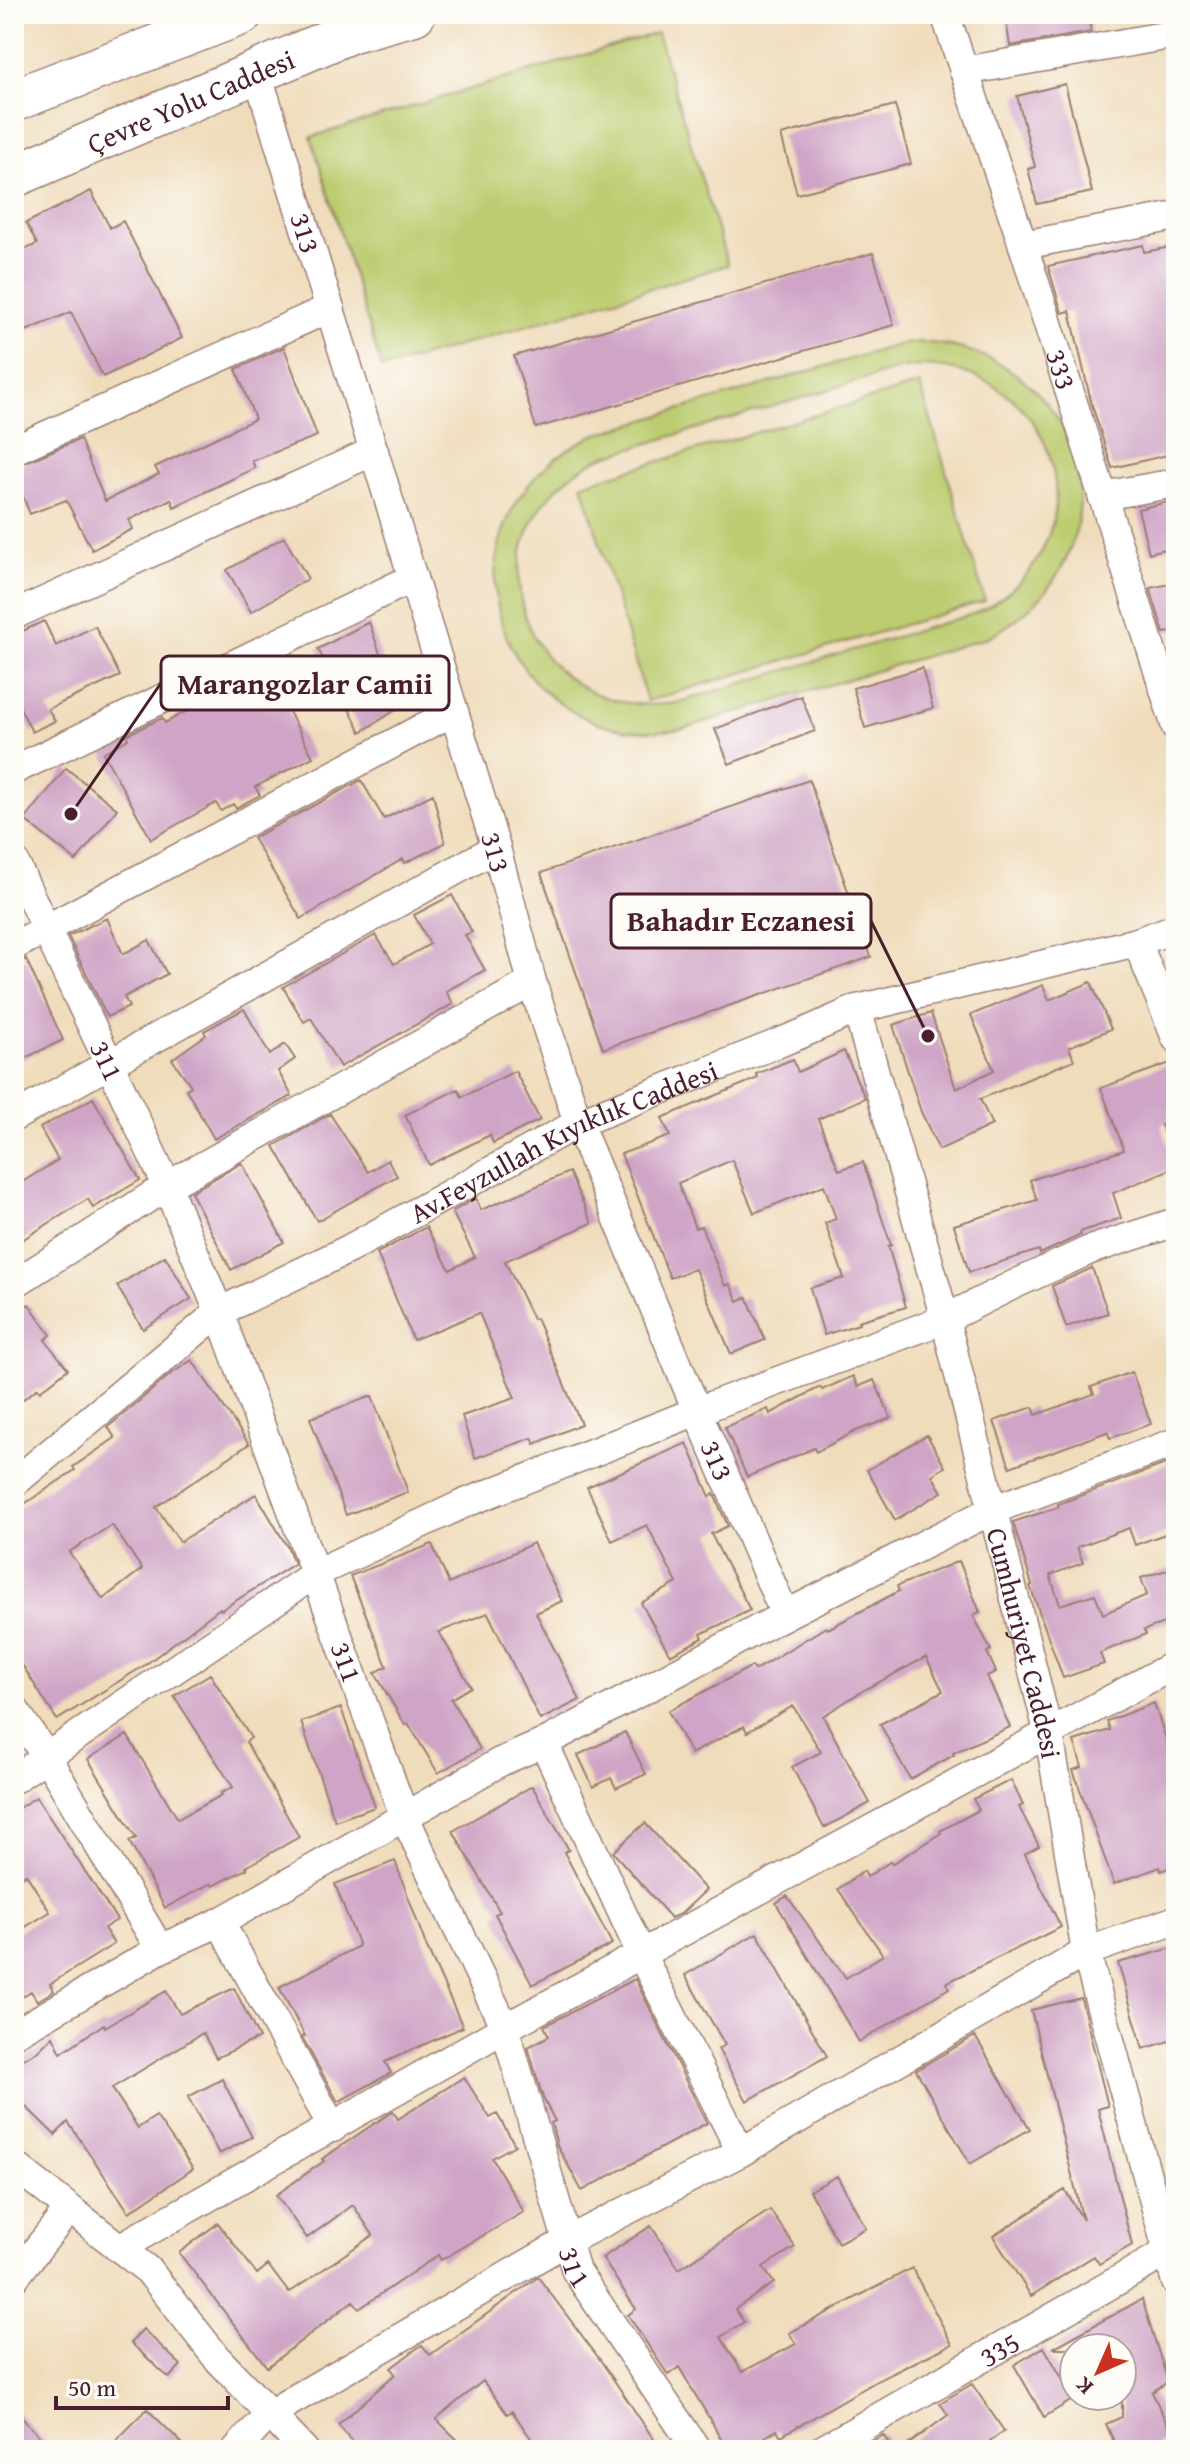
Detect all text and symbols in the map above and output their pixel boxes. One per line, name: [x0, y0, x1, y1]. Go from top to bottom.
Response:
street label: Çevre Yolu Caddesi: [80, 38, 301, 163]
street label: 313: [281, 207, 332, 258]
street label: 333: [1037, 344, 1088, 395]
callout: Marangozlar Camii: [161, 656, 449, 710]
text: Marangozlar Camii: [177, 661, 433, 705]
street label: 313: [472, 826, 522, 877]
callout: Bahadır Eczanesi: [611, 894, 871, 948]
text: Bahadır Eczanesi: [627, 898, 855, 942]
street label: 311: [81, 1033, 135, 1087]
street label: Av.Feyzullah Kıyıklık Caddesi: [402, 1049, 724, 1233]
street label: 313: [691, 1433, 745, 1487]
street label: Cumhuriyet Caddesi: [977, 1523, 1073, 1762]
street label: 311: [321, 1636, 374, 1688]
street label: 311: [549, 2242, 602, 2296]
street label: 335: [971, 2321, 1027, 2376]
north arrow: [1058, 2332, 1138, 2412]
scale bar: [56, 2360, 228, 2410]
text: 50 m: [68, 2370, 116, 2405]
text: K: [1068, 2370, 1100, 2402]

